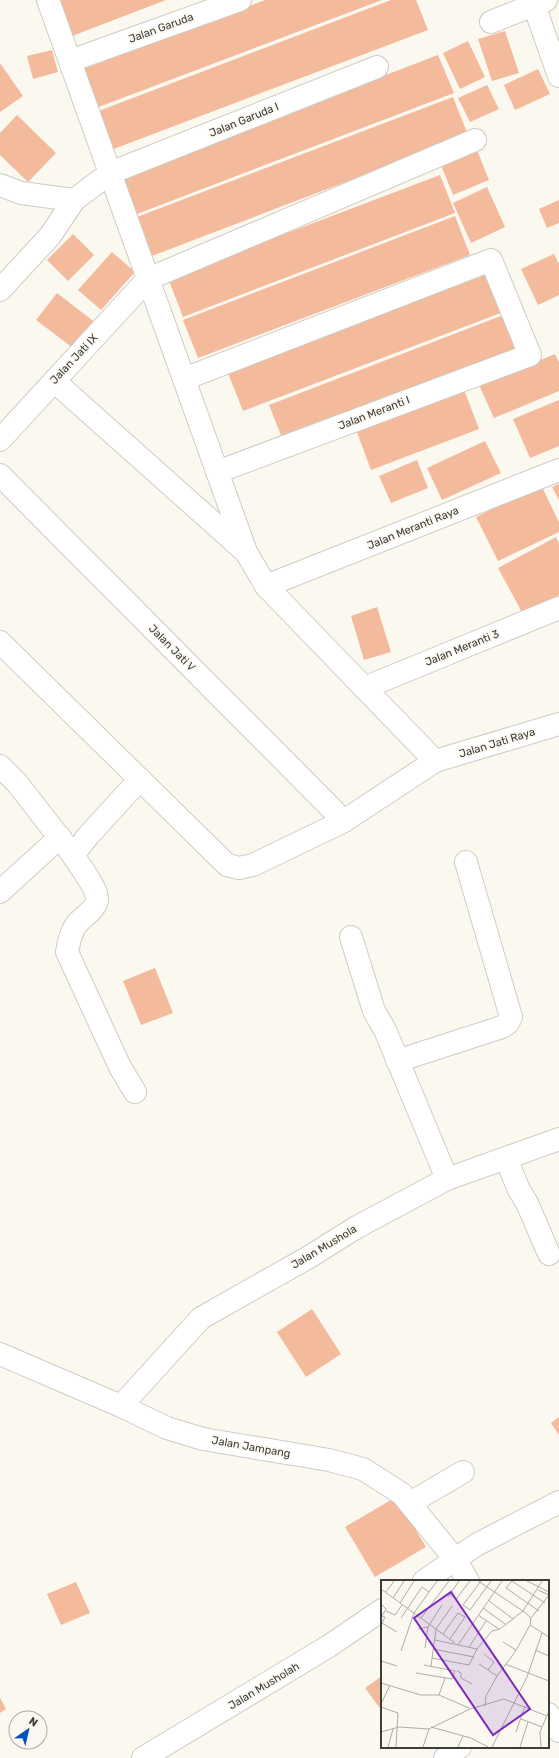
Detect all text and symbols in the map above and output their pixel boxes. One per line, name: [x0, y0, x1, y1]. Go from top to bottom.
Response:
street label: Jalan Garuda: [127, 10, 195, 46]
street label: Jalan Garuda I: [207, 100, 281, 140]
street label: Jalan Jati IX: [48, 331, 100, 387]
street label: Jalan Meranti I: [336, 393, 412, 433]
street label: Jalan Meranti Raya: [365, 504, 461, 552]
street label: Jalan Jati V: [146, 622, 198, 674]
street label: Jalan Meranti 3: [423, 627, 501, 669]
street label: Jalan Jati Raya: [457, 725, 537, 761]
street label: Jalan Mushola: [289, 1222, 359, 1272]
street label: Jalan Jampang: [211, 1434, 291, 1460]
inset map: [381, 1580, 549, 1748]
street label: Jalan Musholah: [226, 1660, 302, 1712]
north arrow: [8, 1710, 48, 1750]
text: N: [26, 1715, 40, 1730]

